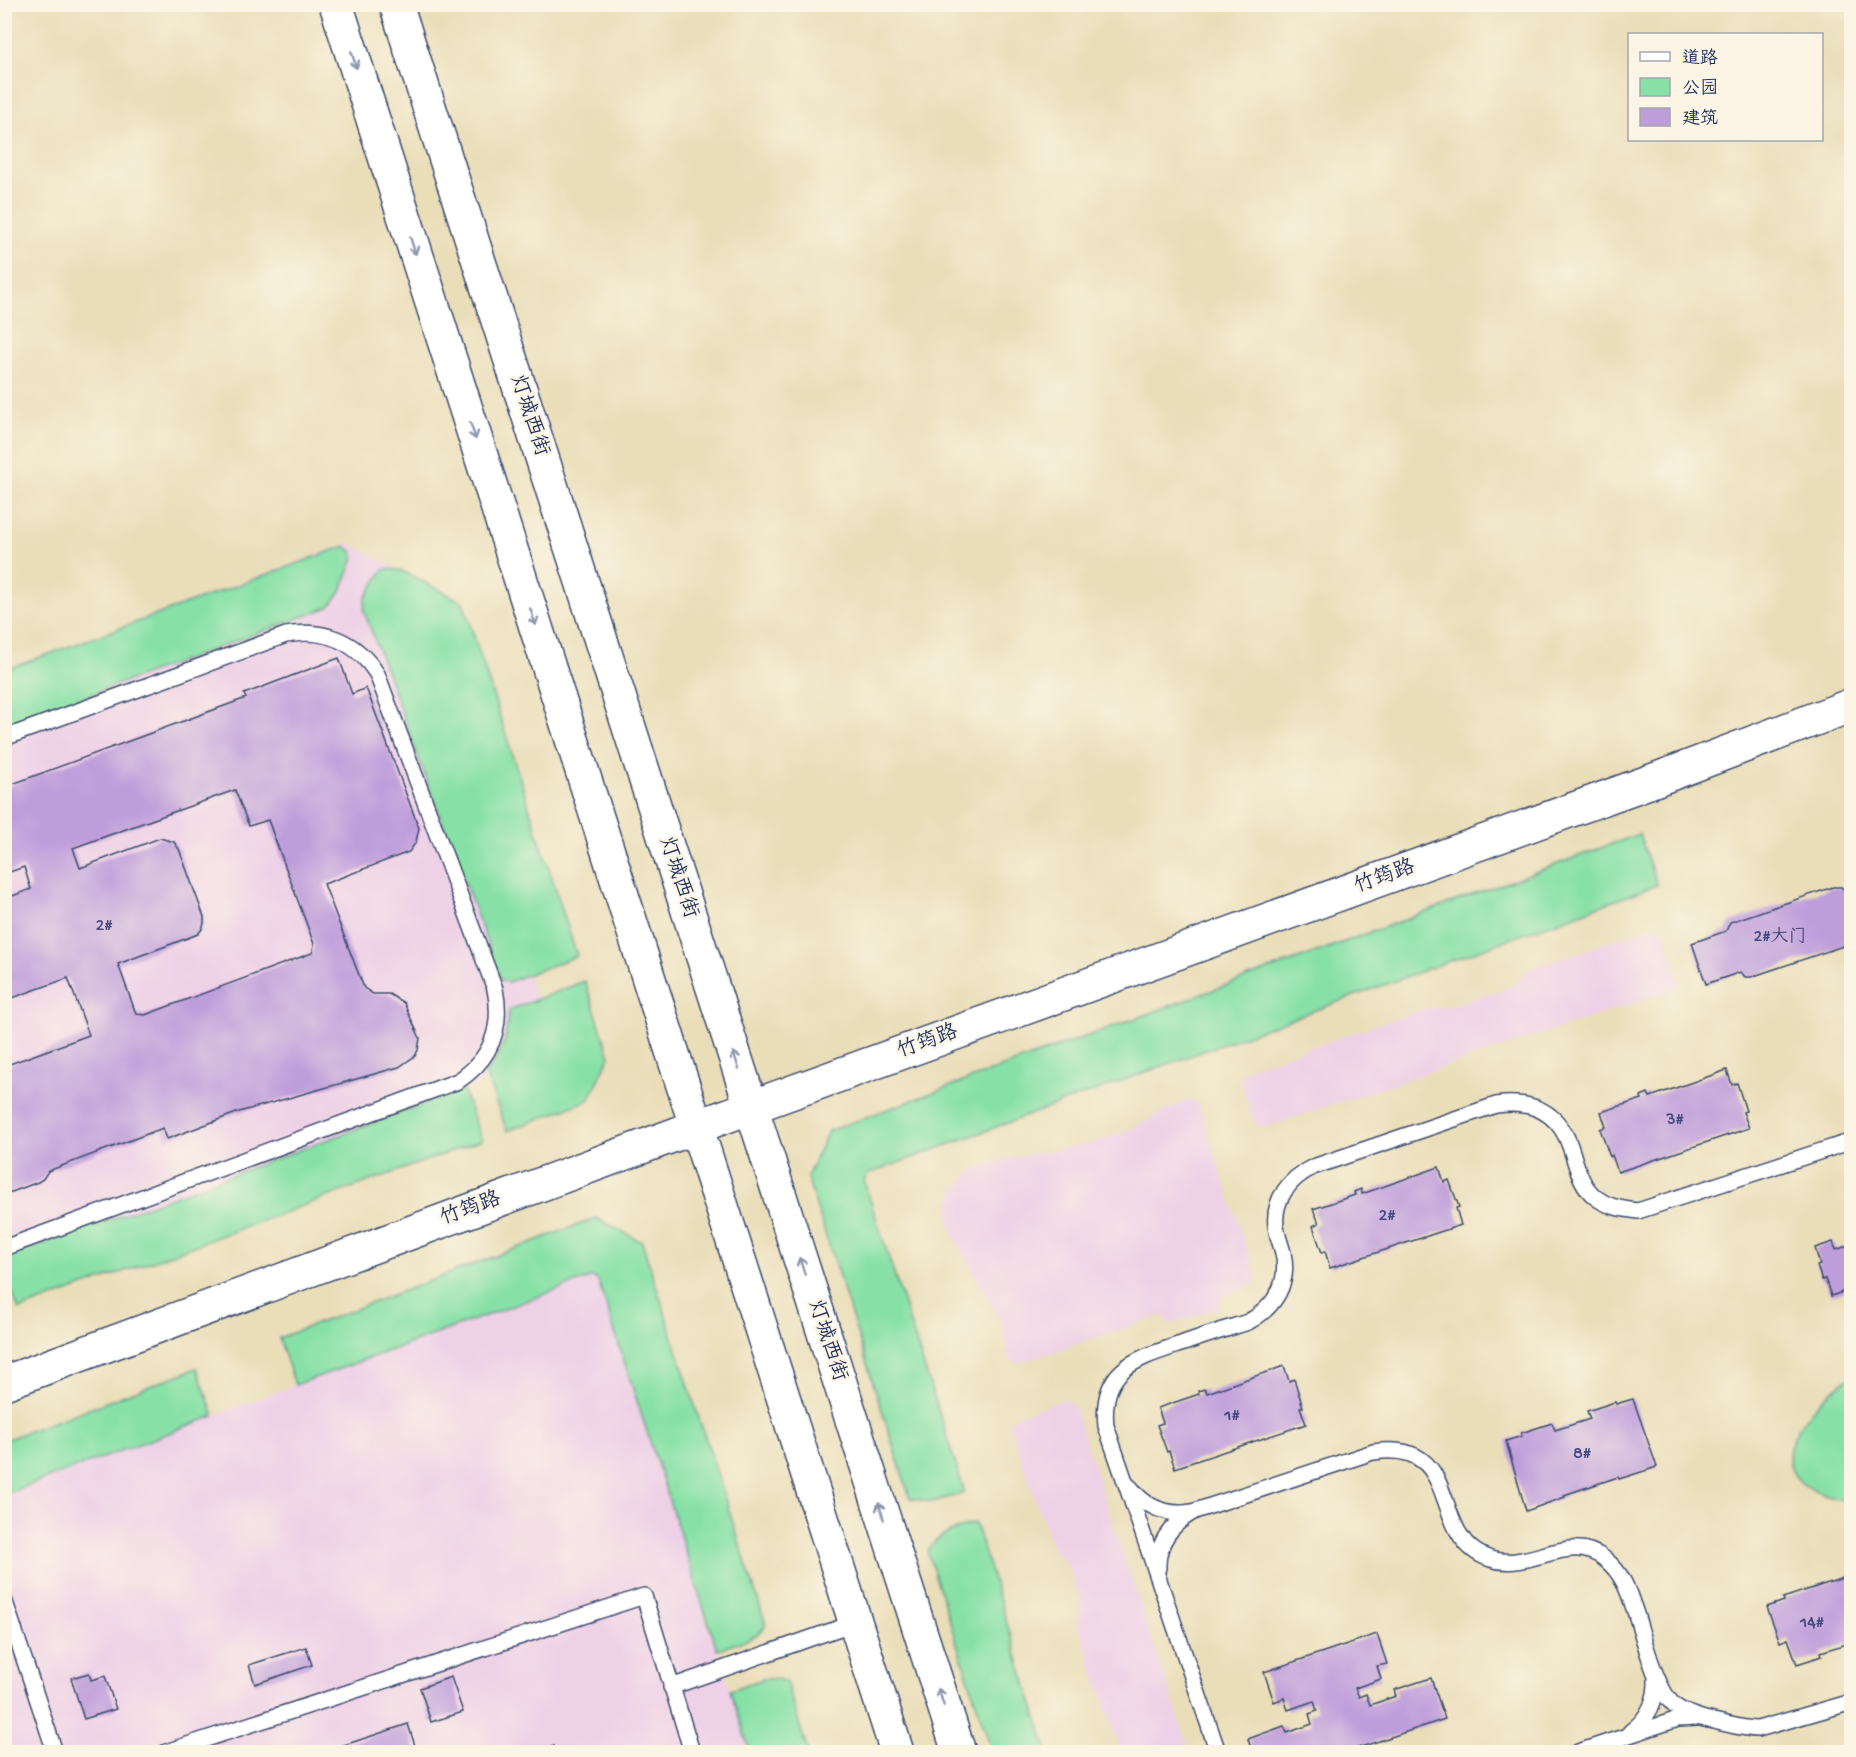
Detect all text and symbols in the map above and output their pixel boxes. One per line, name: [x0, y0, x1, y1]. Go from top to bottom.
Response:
legend: [1628, 33, 1823, 141]
text: 道路: [1682, 48, 1718, 70]
one-way arrow: [349, 50, 360, 69]
text: 公园: [1682, 78, 1718, 100]
text: 建筑: [1682, 108, 1718, 130]
one-way arrow: [409, 236, 420, 255]
street label: 灯城西街: [503, 372, 554, 460]
one-way arrow: [468, 421, 479, 440]
one-way arrow: [528, 607, 539, 626]
street label: 灯城西街: [652, 834, 703, 922]
street label: 竹筠路: [1350, 854, 1419, 901]
house number: 2#: [96, 916, 113, 937]
house number: 2#大门: [1754, 926, 1807, 948]
street label: 竹筠路: [893, 1019, 962, 1066]
one-way arrow: [730, 1051, 741, 1070]
house number: 3#: [1665, 1110, 1684, 1131]
street label: 竹筠路: [436, 1186, 505, 1233]
house number: 2#: [1379, 1206, 1396, 1227]
one-way arrow: [796, 1257, 807, 1276]
street label: 灯城西街: [801, 1297, 852, 1385]
house number: 1#: [1223, 1406, 1240, 1427]
house number: 8#: [1573, 1444, 1591, 1465]
one-way arrow: [875, 1502, 886, 1521]
house number: 14#: [1799, 1613, 1824, 1634]
one-way arrow: [935, 1688, 946, 1707]

